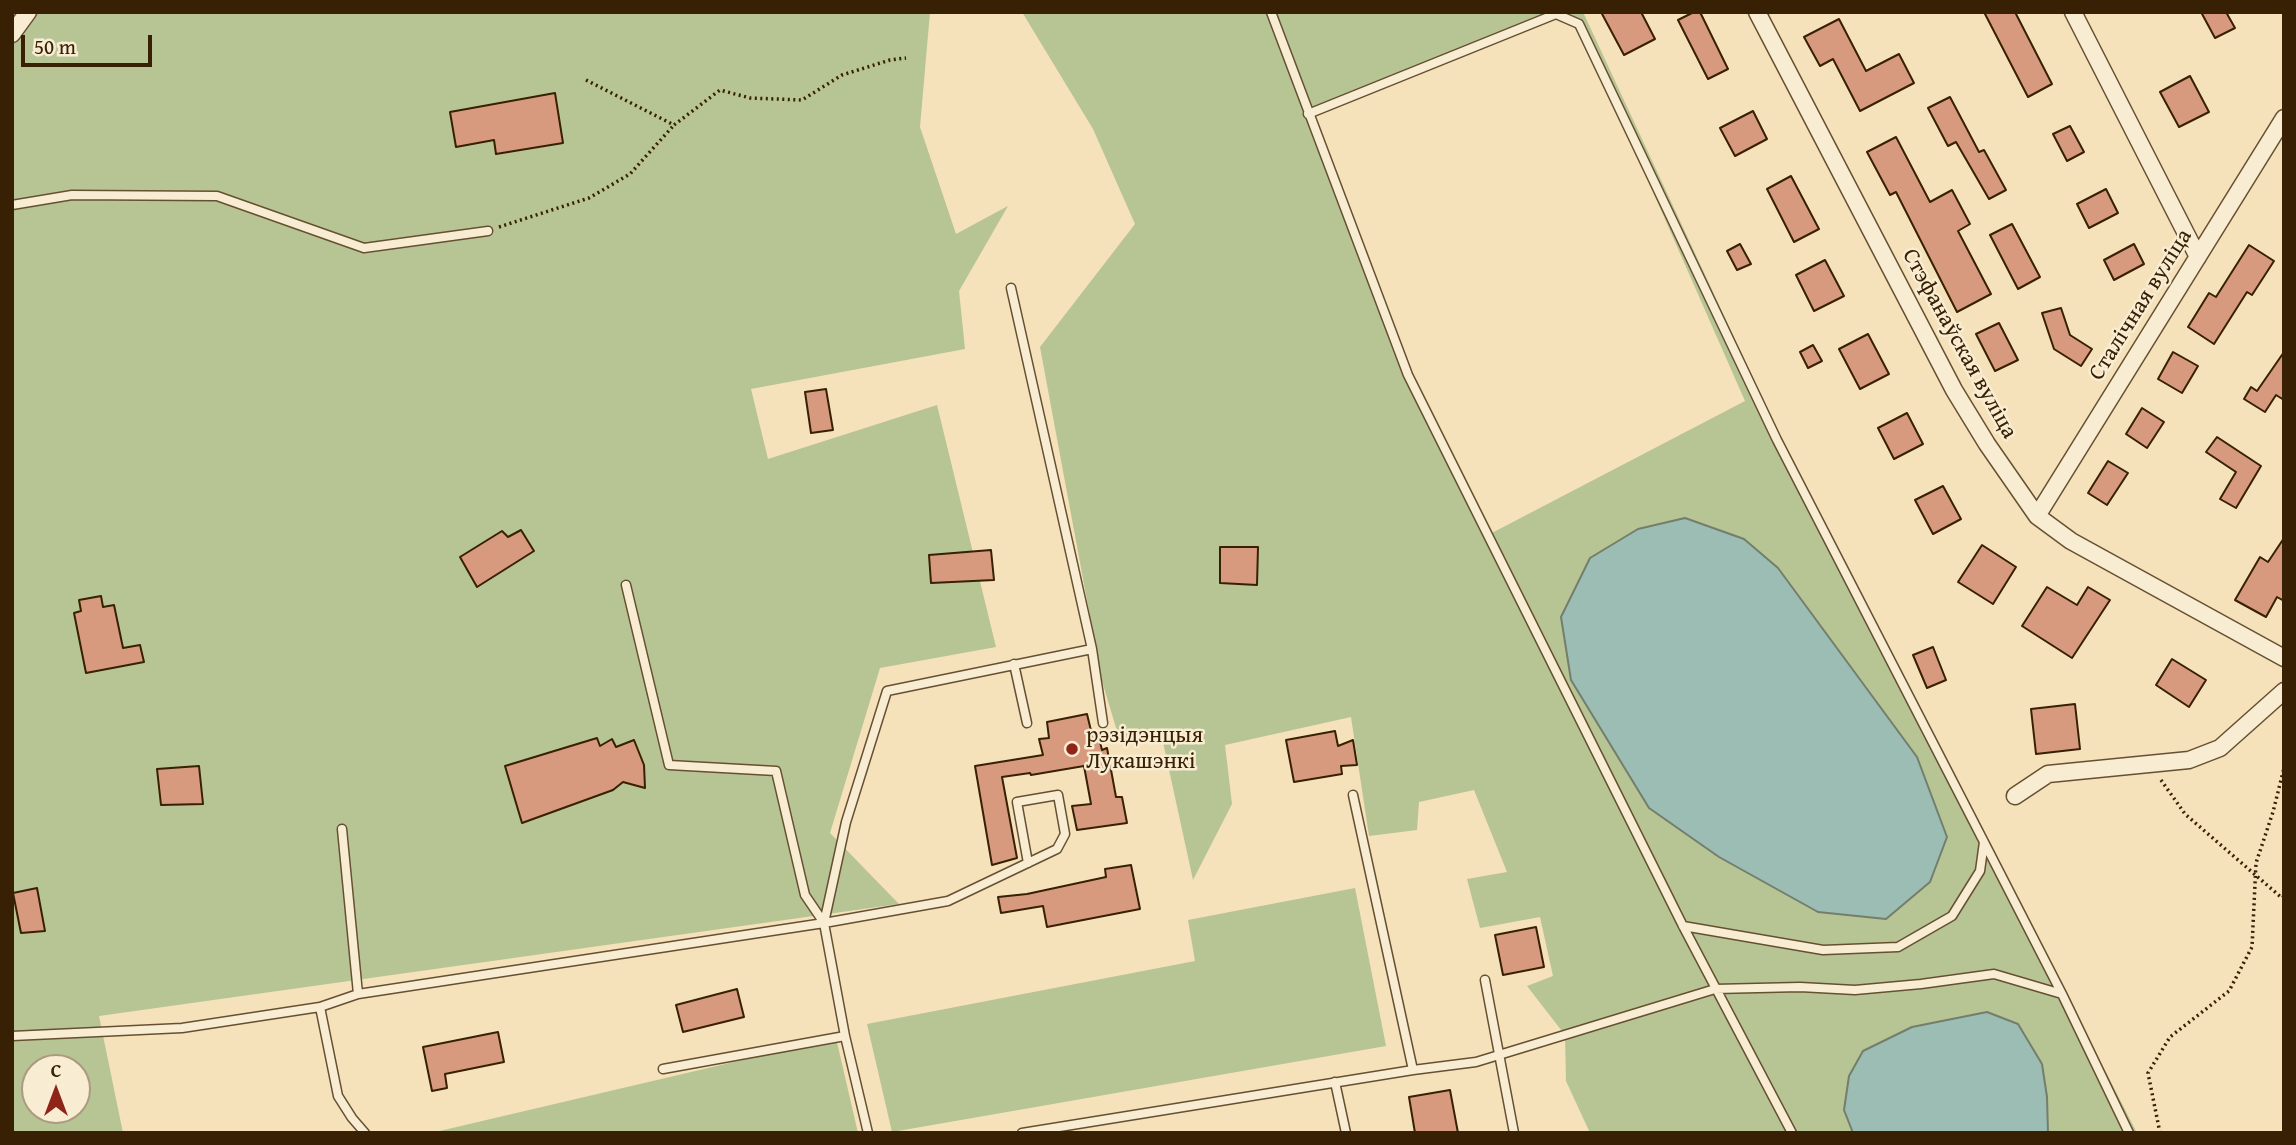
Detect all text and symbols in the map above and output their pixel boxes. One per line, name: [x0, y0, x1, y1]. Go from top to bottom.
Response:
scale bar: [24, 21, 156, 65]
text: 50 m: [34, 31, 76, 62]
street label: Сталічная вуліца: [2083, 224, 2199, 386]
street label: Стэфанаўская вуліца: [1895, 244, 2023, 444]
place label: рэзідэнцыя Лукашэнкі: [1086, 722, 1203, 776]
marker: рэзідэнцыя Лукашэнкі: [1064, 741, 1080, 757]
north arrow: [21, 1054, 91, 1124]
text: С: [51, 1056, 61, 1084]

